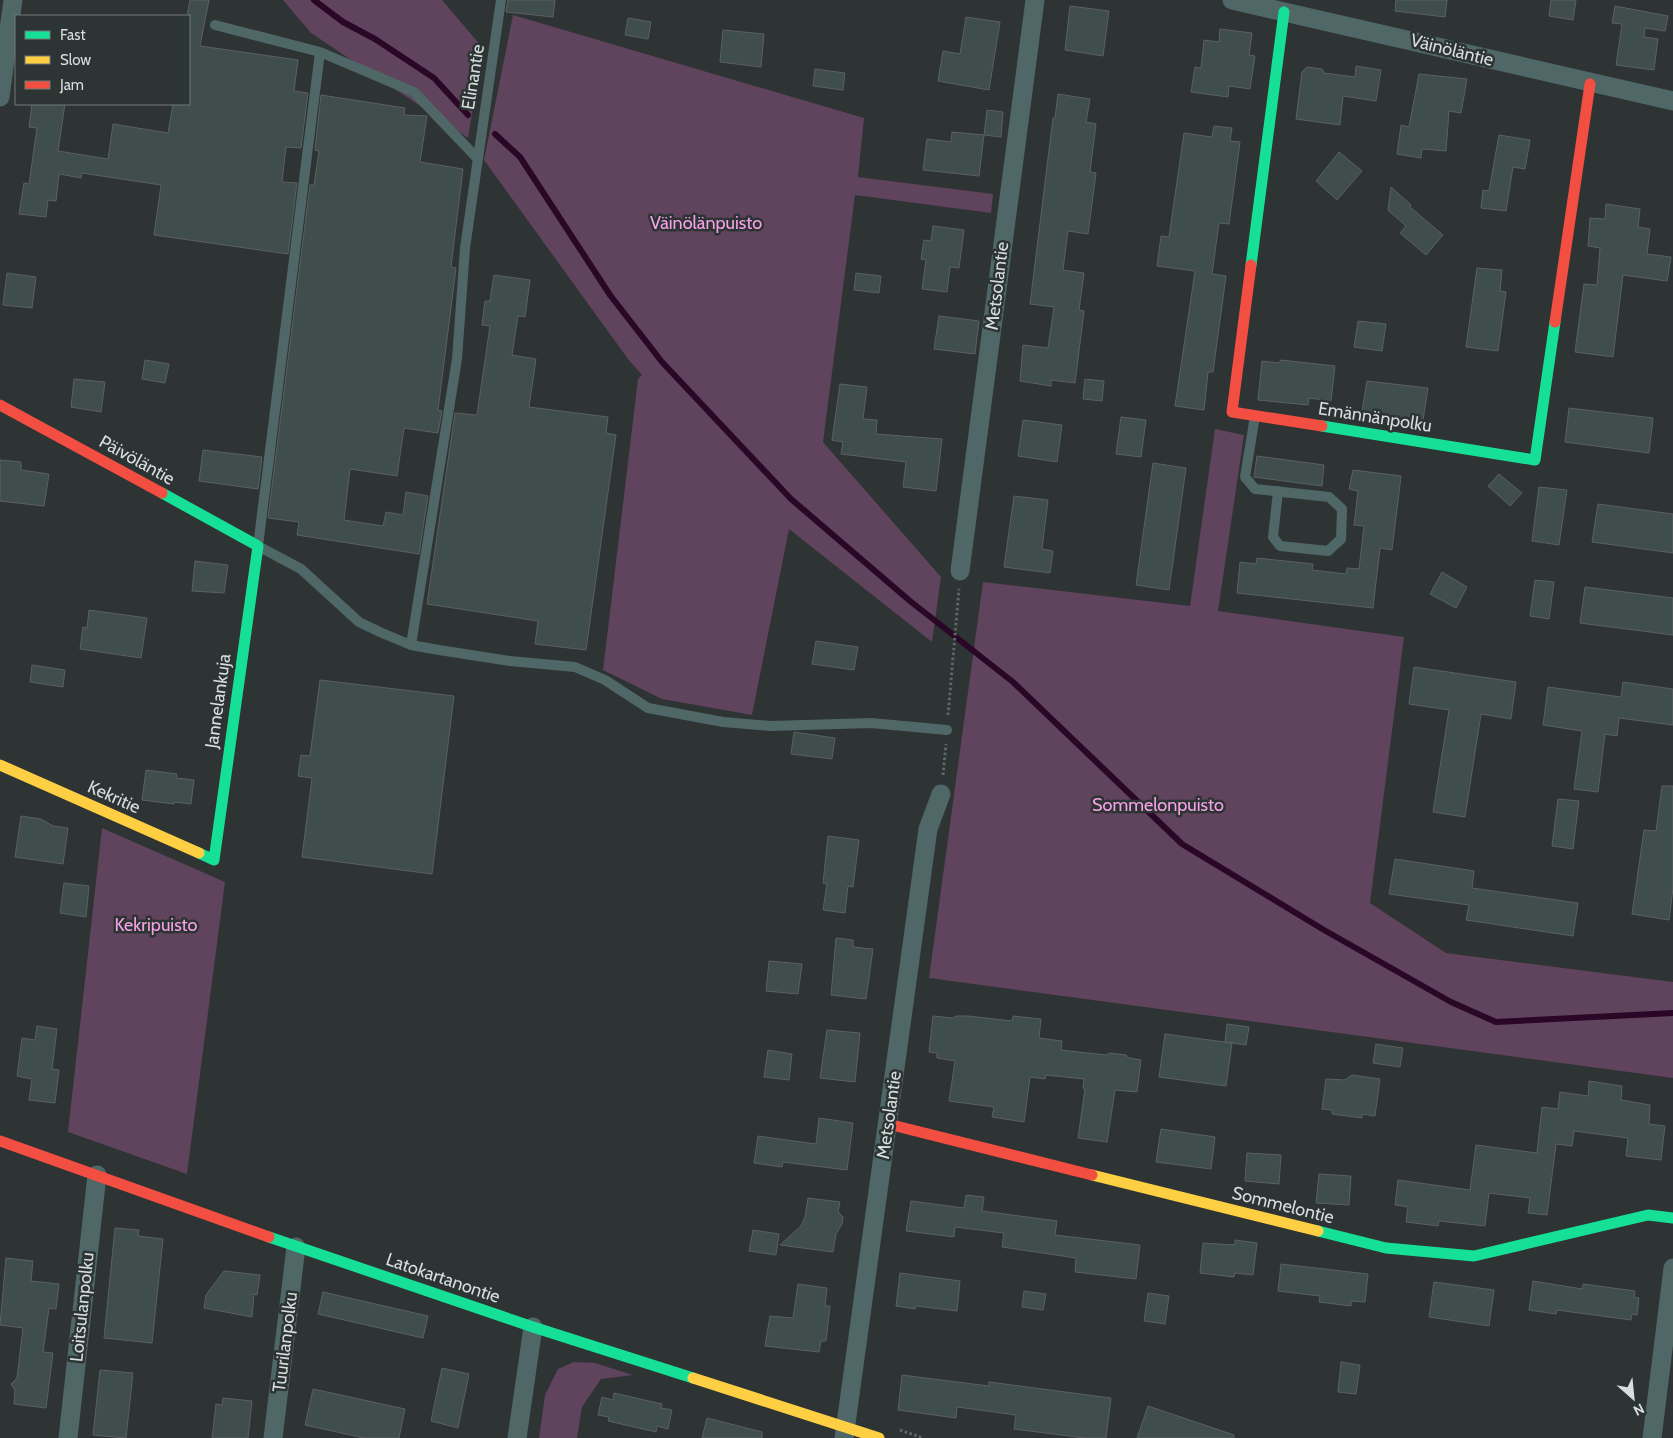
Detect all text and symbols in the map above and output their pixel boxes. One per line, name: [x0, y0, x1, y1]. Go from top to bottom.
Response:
legend: [15, 15, 190, 105]
text: Fast: [60, 26, 85, 44]
street label: Väinöläntie: [1408, 29, 1496, 71]
street label: Elinantie: [457, 43, 489, 111]
text: Slow: [60, 51, 91, 69]
text: Jam: [59, 76, 84, 94]
park label: Väinölänpuisto: [650, 212, 762, 234]
street label: Metsolantie: [981, 241, 1013, 331]
street label: Emännänpolku: [1317, 397, 1433, 437]
street label: Päivöläntie: [95, 430, 179, 490]
street label: Jannelankuja: [200, 652, 236, 751]
street label: Kekritie: [84, 776, 144, 818]
park label: Sommelonpuisto: [1092, 794, 1224, 816]
park label: Kekripuisto: [115, 914, 198, 936]
street label: Metsolantie: [872, 1069, 906, 1161]
street label: Sommelontie: [1230, 1182, 1336, 1228]
street label: Latokartanontie: [383, 1248, 503, 1308]
street label: Loitsulanpolku: [65, 1251, 99, 1363]
street label: Tuurilanpolku: [268, 1291, 302, 1393]
north arrow: [1608, 1373, 1658, 1423]
text: N: [1630, 1399, 1647, 1420]

